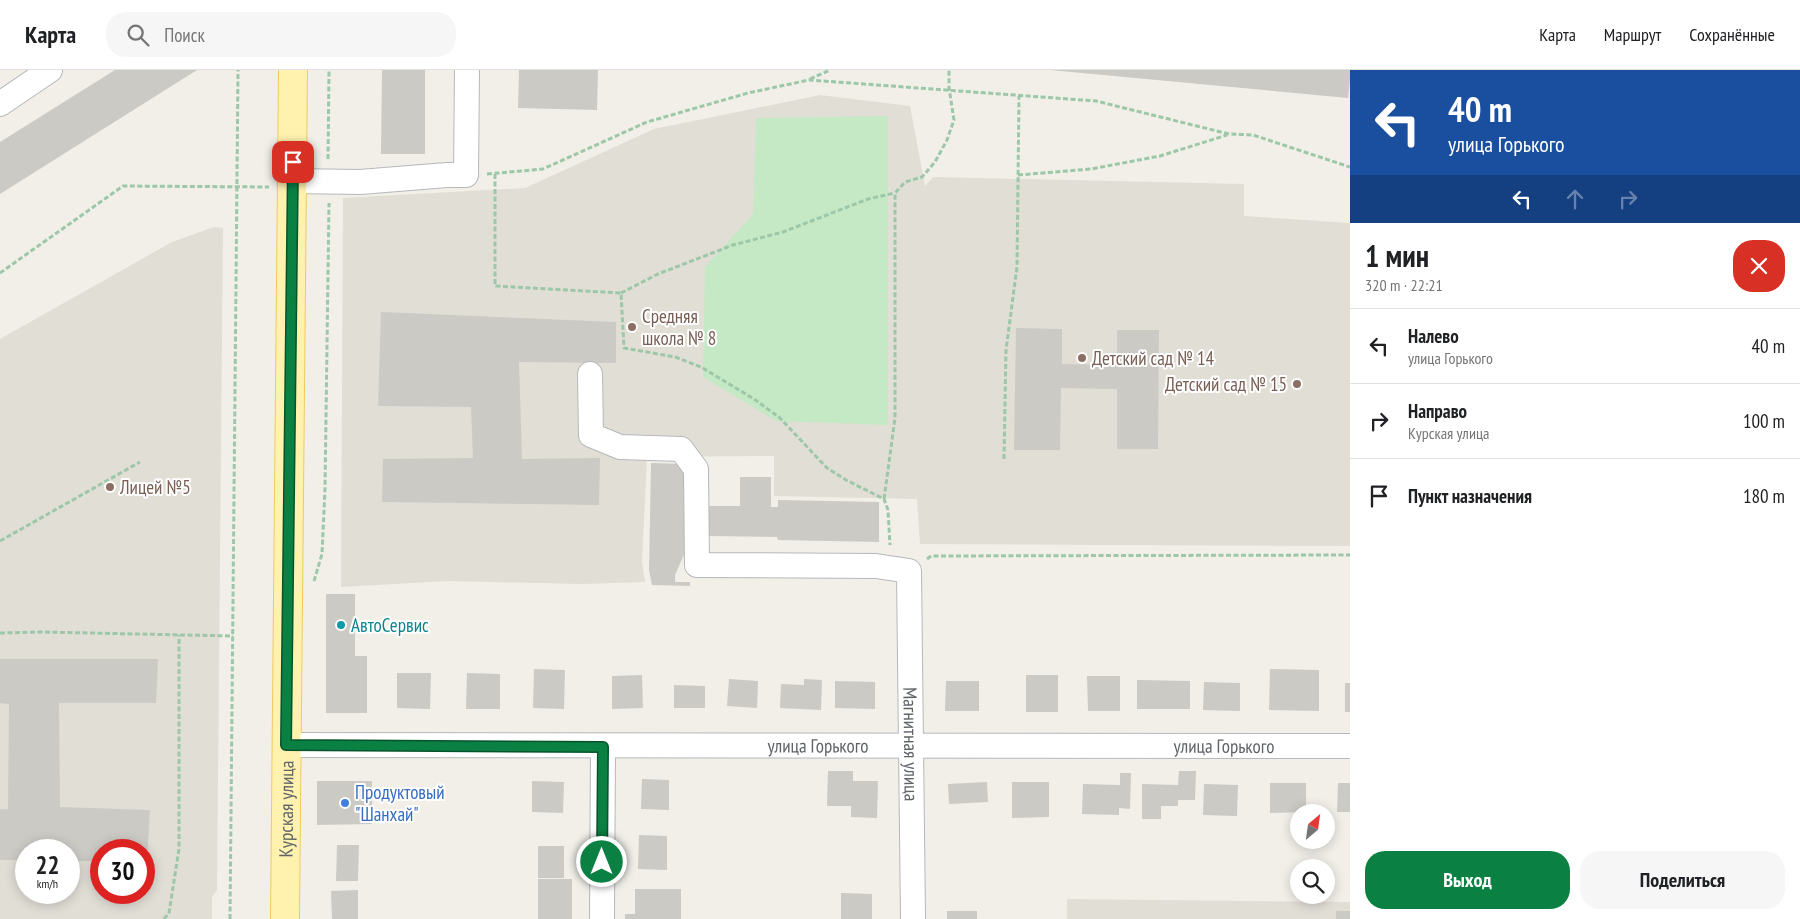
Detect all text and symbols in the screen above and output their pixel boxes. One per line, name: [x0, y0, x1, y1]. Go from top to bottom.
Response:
search box: [106, 12, 456, 57]
text: Карта: [25, 19, 76, 50]
icon: search: [124, 21, 152, 49]
text: Поиск: [164, 23, 205, 47]
text: Карта: [1539, 23, 1576, 46]
text: Маршрут: [1604, 23, 1661, 46]
text: Сохранённые: [1689, 23, 1775, 46]
text: 40 m: [1448, 86, 1512, 132]
icon: left: [1365, 90, 1430, 155]
text: улица Горького: [1448, 130, 1565, 158]
pin: [272, 141, 314, 183]
icon: arrive: [279, 148, 307, 176]
icon: left: [1508, 185, 1536, 213]
icon: ahead: [1561, 185, 1589, 213]
icon: right: [1614, 185, 1642, 213]
text: 1 мин: [1365, 236, 1429, 275]
button: close: [1733, 240, 1785, 292]
text: 320 m · 22:21: [1365, 275, 1443, 295]
place label: Cредняя школа № 8: [642, 304, 716, 350]
marker: Cредняя школа № 8: [626, 321, 638, 333]
text: Налево: [1408, 324, 1459, 348]
icon: left: [1365, 332, 1393, 360]
text: 40 m: [1752, 334, 1785, 358]
place label: Детский сад № 14: [1092, 346, 1214, 370]
text: улица Горького: [1408, 348, 1493, 368]
marker: Детский сад № 14: [1076, 352, 1088, 364]
place label: Детский сад № 15: [1165, 372, 1287, 396]
marker: Детский сад № 15: [1291, 378, 1303, 390]
text: Направо: [1408, 399, 1467, 423]
icon: right: [1365, 407, 1393, 435]
text: 100 m: [1743, 409, 1785, 433]
text: Курская улица: [1408, 423, 1489, 443]
place label: Лицей №5: [119, 475, 191, 499]
marker: Лицей №5: [104, 481, 116, 493]
icon: arrive: [1365, 482, 1393, 510]
text: Пункт назначения: [1408, 484, 1532, 508]
text: 180 m: [1743, 484, 1785, 508]
place label: АвтоСервис: [351, 613, 429, 637]
marker: АвтоСервис: [335, 619, 347, 631]
street label: Магнитная улица: [898, 687, 924, 801]
street label: улица Горького: [768, 733, 868, 758]
street label: улица Горького: [1174, 734, 1274, 758]
street label: Курская улица: [274, 761, 298, 857]
place label: Продуктовый "Шанхай": [355, 780, 445, 826]
marker: Продуктовый "Шанхай": [339, 797, 351, 809]
north arrow: [1290, 804, 1335, 849]
map controls: [1290, 804, 1335, 904]
position arrow: [575, 835, 627, 887]
speed limit sign: 30: [90, 839, 155, 904]
text: 22: [36, 849, 59, 881]
button: Выход: [1365, 851, 1570, 909]
button: Поделиться: [1580, 851, 1785, 909]
button: search: [1290, 859, 1335, 904]
text: km/h: [37, 876, 58, 891]

